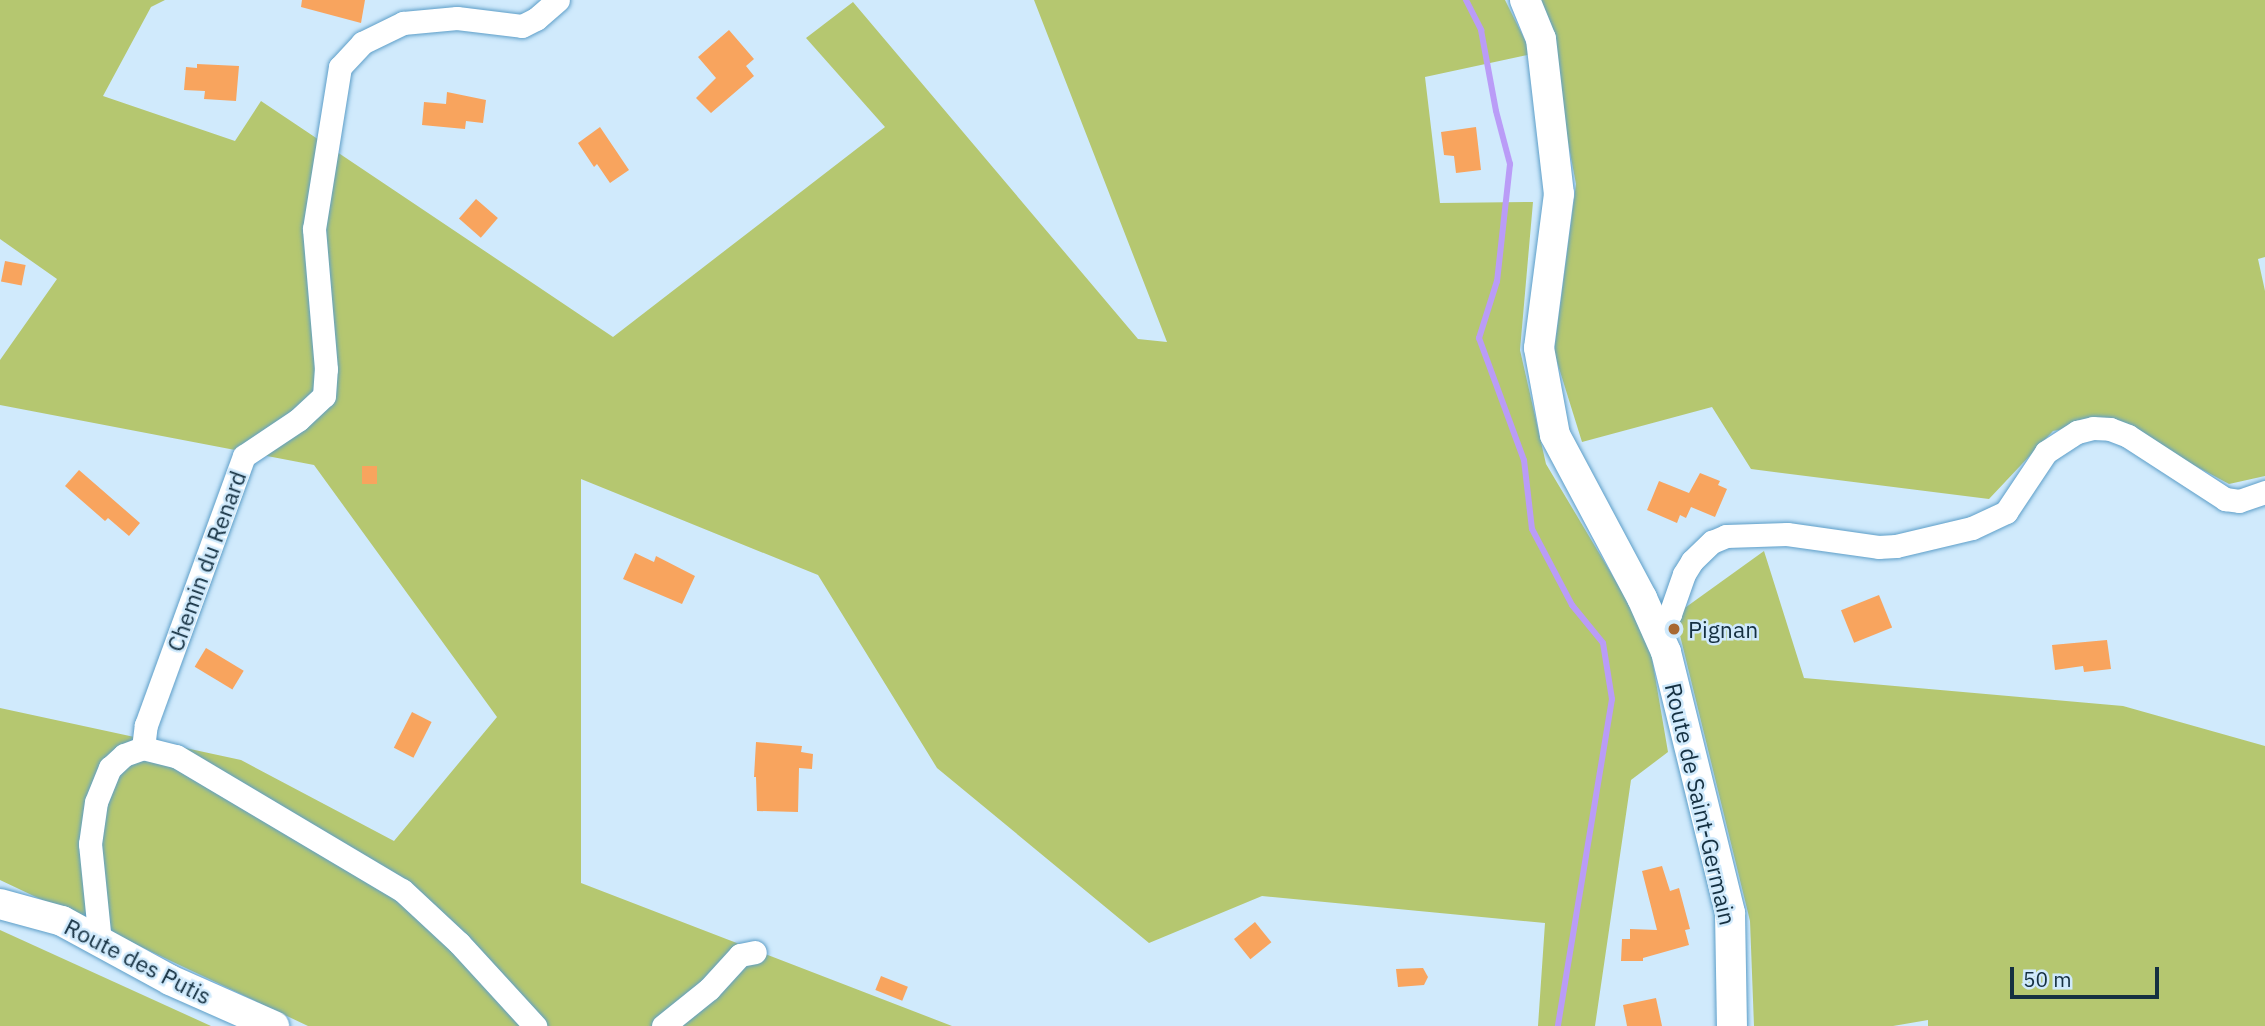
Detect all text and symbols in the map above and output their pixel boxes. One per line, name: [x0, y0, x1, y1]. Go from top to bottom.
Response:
street label: Chemin du Renard: [161, 467, 251, 655]
place label: Pignan: [1688, 615, 1758, 643]
marker: Pignan: [1666, 621, 1682, 637]
street label: Route de Saint-Germain: [1660, 680, 1742, 928]
street label: Route des Putis: [60, 912, 216, 1010]
scale bar: [2013, 953, 2162, 997]
text: 50 m: [2023, 965, 2072, 993]

